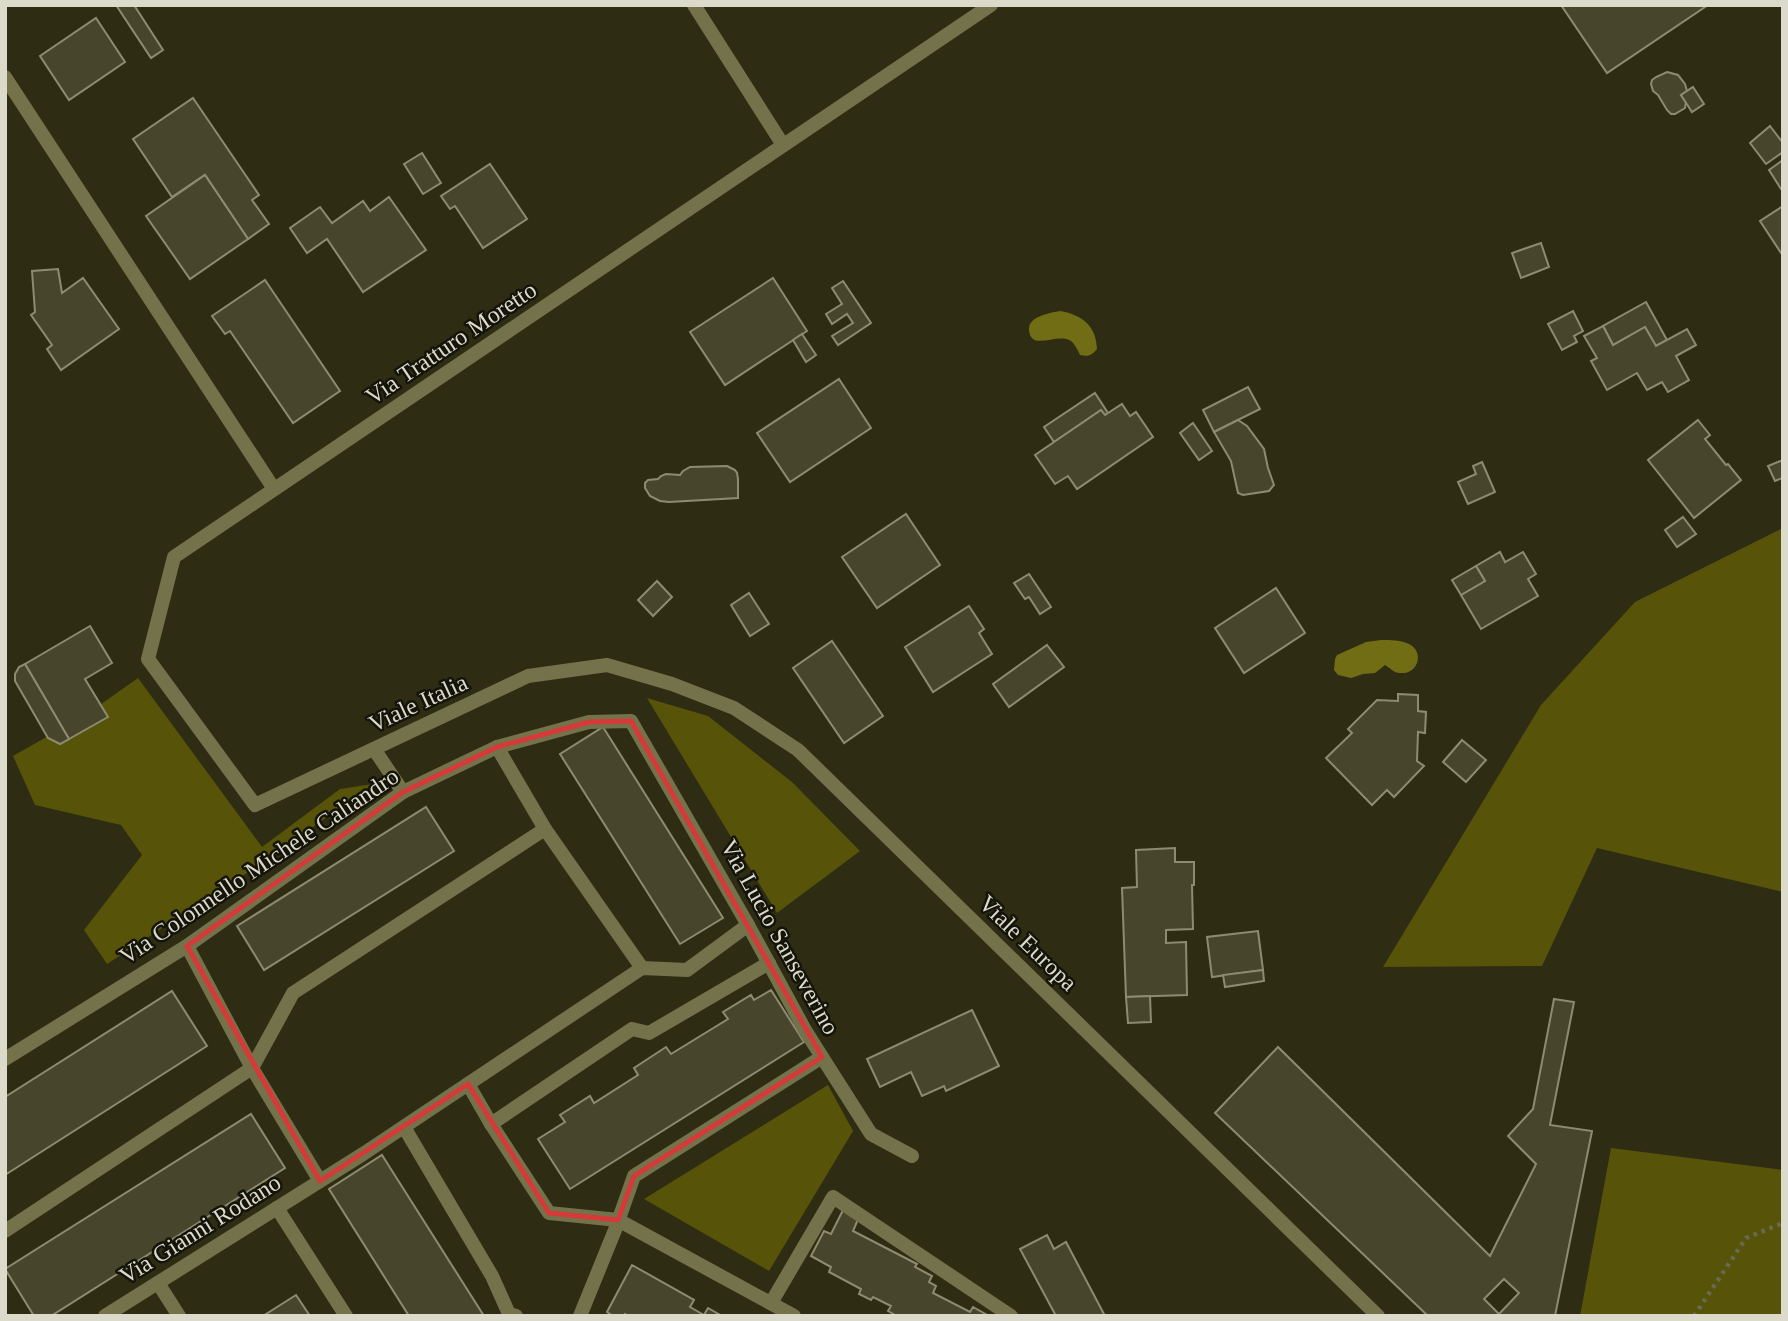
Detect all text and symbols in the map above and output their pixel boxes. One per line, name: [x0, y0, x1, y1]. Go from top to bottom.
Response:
street label: Via Tratturo Moretto: [361, 276, 541, 410]
street label: Viale Italia: [365, 669, 472, 737]
street label: Via Colonnello Michele Caliandro: [114, 763, 404, 969]
street label: Via Lucio Sanseverino: [716, 835, 844, 1039]
street label: Viale Europa: [974, 890, 1083, 996]
street label: Via Gianni Rodano: [115, 1169, 285, 1289]

